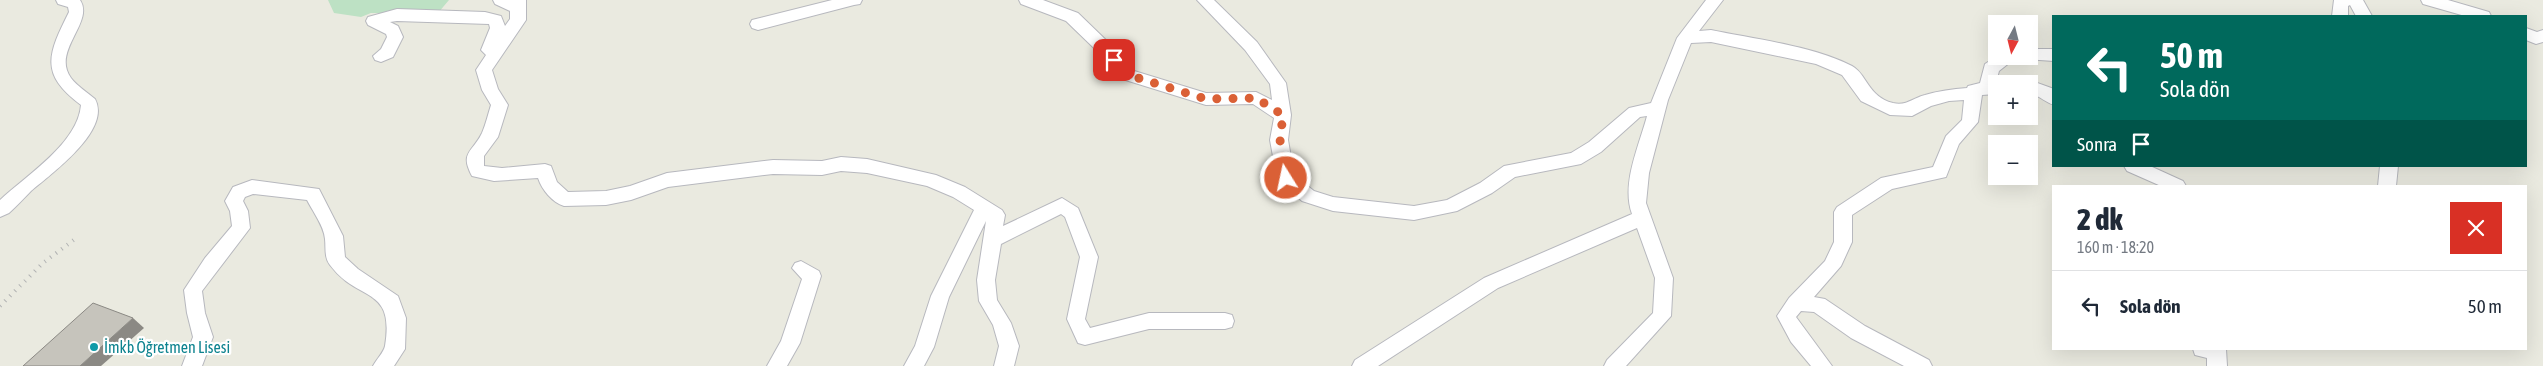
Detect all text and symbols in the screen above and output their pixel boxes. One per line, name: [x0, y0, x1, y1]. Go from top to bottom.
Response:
north arrow: [1988, 15, 2038, 65]
map controls: [1988, 15, 2038, 185]
icon: left: [2077, 35, 2142, 100]
text: 50 m: [2160, 35, 2223, 75]
pin: [1093, 39, 1135, 81]
icon: arrive: [1100, 46, 1128, 74]
button: +: [1988, 75, 2038, 125]
text: Sola dön: [2160, 76, 2230, 102]
icon: arrive: [2127, 130, 2155, 158]
text: Sonra: [2077, 133, 2117, 155]
button: −: [1988, 135, 2038, 185]
position arrow: [1259, 151, 1311, 203]
text: 2 dk: [2077, 202, 2123, 236]
button: close: [2450, 202, 2502, 254]
text: 160 m · 18:20: [2077, 238, 2154, 256]
icon: left: [2077, 292, 2105, 320]
text: Sola dön: [2120, 295, 2181, 317]
text: 50 m: [2468, 295, 2502, 317]
place label: İmkb Öğretmen Lisesi: [104, 338, 230, 357]
marker: İmkb Öğretmen Lisesi: [88, 341, 100, 353]

